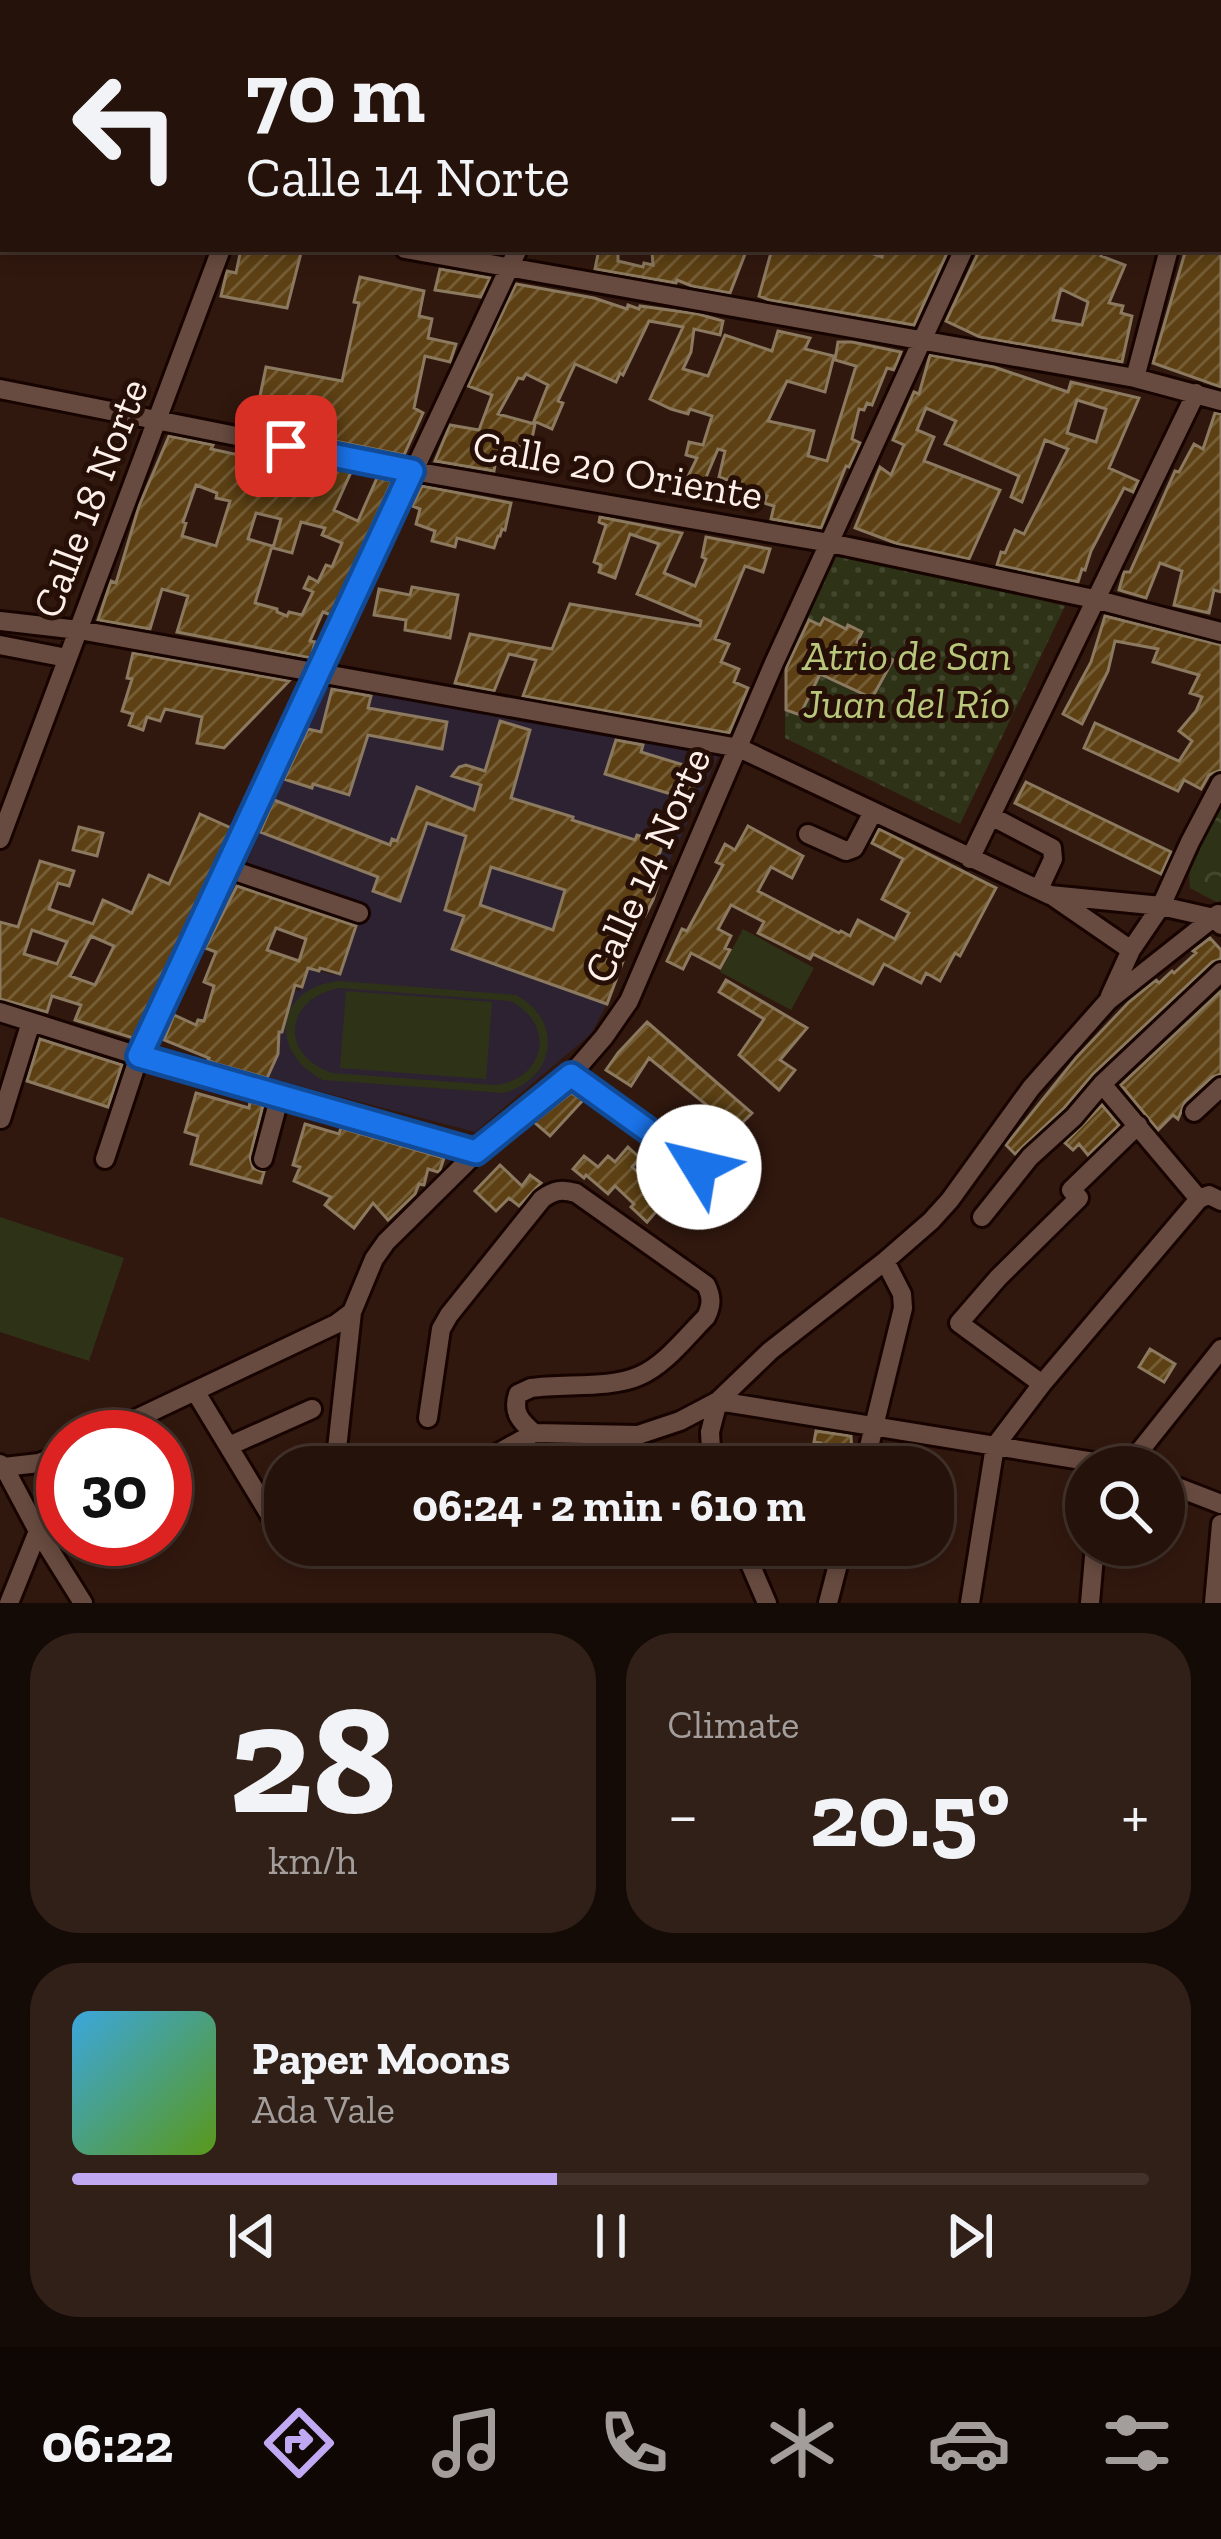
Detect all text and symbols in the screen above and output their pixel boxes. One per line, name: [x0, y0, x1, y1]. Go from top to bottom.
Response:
text: 70 m: [246, 43, 425, 144]
icon: left: [48, 48, 204, 204]
text: Calle 14 Norte: [246, 145, 570, 210]
street label: Calle 18 Norte: [21, 371, 159, 625]
pin: [235, 395, 337, 497]
icon: arrive: [253, 413, 319, 479]
street label: Calle 20 Oriente: [469, 419, 767, 521]
park label: Atrio de San Juan del Río: [801, 630, 1012, 729]
street label: Calle 14 Norte: [572, 740, 722, 990]
position arrow: [636, 1104, 762, 1230]
speed limit sign: 30: [36, 1410, 192, 1566]
map controls: [1065, 1446, 1185, 1566]
button: search: [1065, 1446, 1185, 1566]
text: 06:24 · 2 min · 610 m: [412, 1479, 806, 1533]
text: 28: [229, 1665, 397, 1852]
text: Climate: [668, 1701, 799, 1748]
text: 20.5°: [810, 1761, 1010, 1869]
text: −: [668, 1776, 698, 1855]
text: +: [1121, 1776, 1149, 1855]
text: km/h: [268, 1837, 357, 1884]
text: Paper Moons: [252, 2032, 510, 2086]
text: Ada Vale: [252, 2086, 395, 2133]
icon: previous: [219, 2203, 285, 2269]
icon: pause: [578, 2203, 644, 2269]
icon: next: [937, 2203, 1003, 2269]
icon: directions: [257, 2401, 341, 2485]
icon: music: [425, 2401, 509, 2485]
icon: phone: [592, 2401, 676, 2485]
icon: climate: [760, 2401, 844, 2485]
icon: car: [927, 2401, 1011, 2485]
icon: filters: [1095, 2401, 1179, 2485]
text: 06:22: [42, 2411, 173, 2476]

